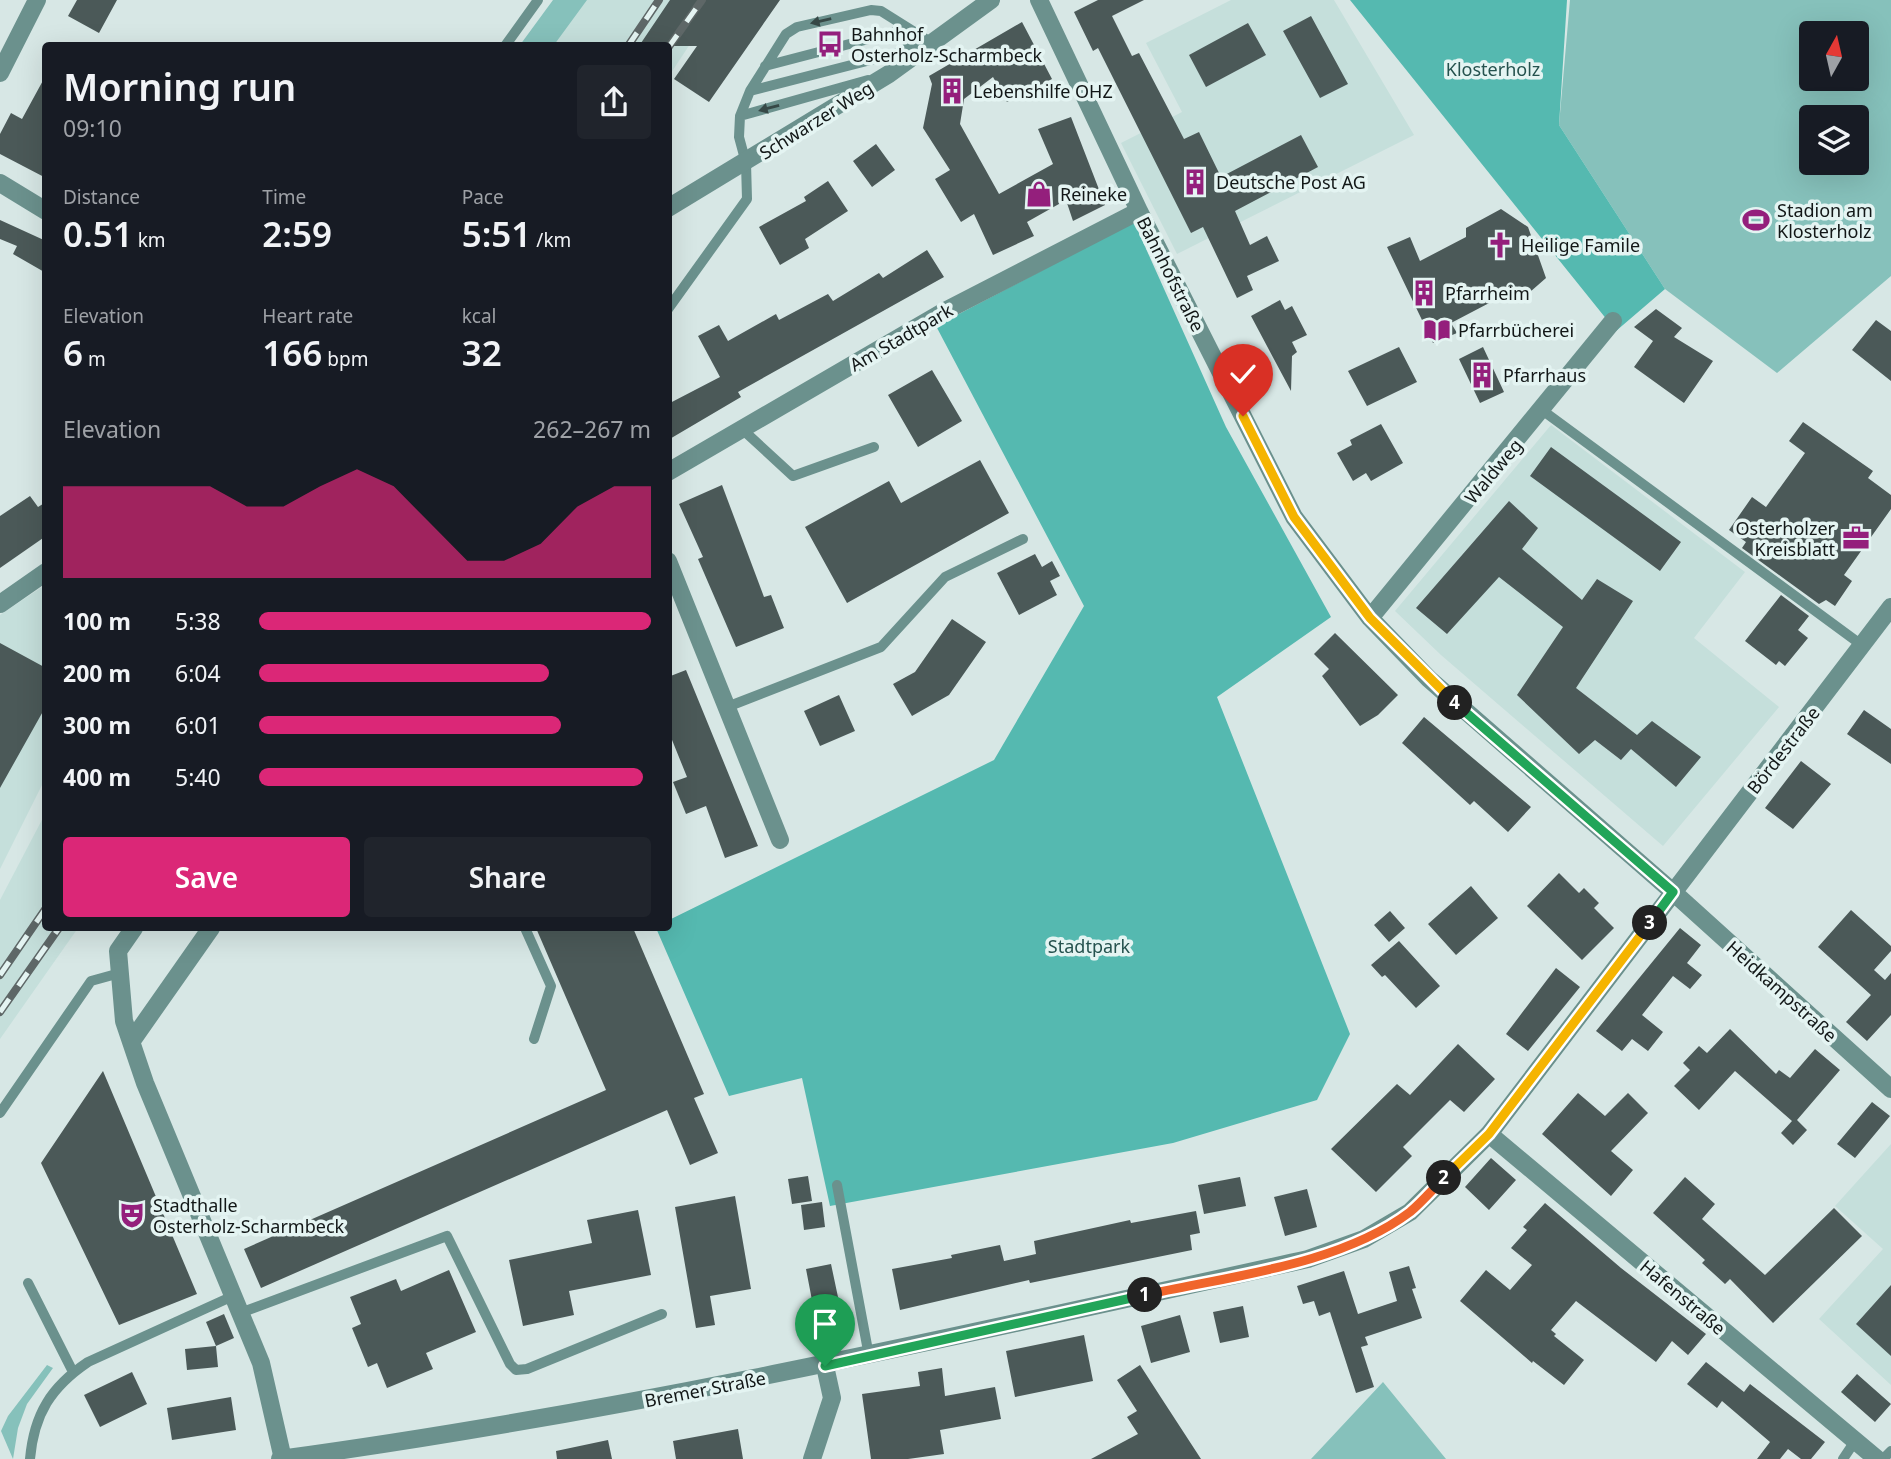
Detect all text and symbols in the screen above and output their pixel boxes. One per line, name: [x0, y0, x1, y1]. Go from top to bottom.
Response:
one-way arrow: [810, 16, 832, 27]
north arrow: [1799, 21, 1869, 91]
map controls: [1799, 21, 1869, 175]
place label: Bahnhof Osterholz-Scharmbeck: [851, 22, 1043, 67]
bus stop icon: Bahnhof Osterholz-Scharmbeck: [815, 29, 845, 59]
park label: Klosterholz: [1446, 57, 1540, 81]
text: Morning run: [63, 60, 296, 112]
button: share: [577, 65, 651, 139]
street label: Schwarzer Weg: [755, 75, 877, 165]
building icon: Lebenshilfe OHZ: [937, 76, 967, 106]
place label: Lebenshilfe OHZ: [973, 79, 1113, 103]
one-way arrow: [759, 103, 780, 113]
button: layers: [1799, 105, 1869, 175]
text: 09:10: [63, 112, 122, 144]
building icon: Deutsche Post AG: [1180, 167, 1210, 197]
place label: Deutsche Post AG: [1216, 170, 1366, 194]
shop icon: Reineke: [1024, 179, 1054, 209]
place label: Reineke: [1060, 182, 1127, 206]
text: Distance: [63, 184, 140, 210]
text: Time: [262, 184, 306, 210]
text: Pace: [462, 184, 504, 210]
place label: Stadion am Klosterholz: [1777, 198, 1873, 243]
sports icon: Stadion am Klosterholz: [1741, 205, 1771, 235]
text: 0.51: [63, 210, 133, 257]
text: 2:59: [262, 210, 332, 257]
text: 5:51: [462, 210, 531, 257]
street label: Bahnhofstraße: [1132, 212, 1210, 336]
text: km: [133, 227, 166, 253]
text: /km: [531, 227, 571, 253]
church icon: Heilige Famile: [1485, 230, 1515, 260]
place label: Heilige Famile: [1521, 233, 1640, 257]
building icon: Pfarrheim: [1409, 278, 1439, 308]
place label: Pfarrheim: [1445, 281, 1530, 305]
street label: Am Stadtpark: [845, 298, 957, 376]
text: Elevation: [63, 303, 144, 329]
text: Heart rate: [262, 303, 353, 329]
text: kcal: [462, 303, 496, 329]
library icon: Pfarrbücherei: [1422, 315, 1452, 345]
place label: Pfarrbücherei: [1458, 318, 1574, 342]
text: 6: [63, 329, 83, 376]
text: 166: [262, 329, 322, 376]
text: 32: [462, 329, 502, 376]
pin: [1213, 344, 1273, 416]
text: m: [83, 346, 106, 372]
text: bpm: [322, 346, 368, 372]
icon: check: [1224, 355, 1262, 393]
building icon: Pfarrhaus: [1467, 360, 1497, 390]
place label: Pfarrhaus: [1503, 363, 1586, 387]
text: Elevation: [63, 413, 161, 445]
text: 262–267 m: [533, 413, 651, 445]
street label: Waldweg: [1459, 434, 1527, 508]
place label: Osterholzer Kreisblatt: [1736, 516, 1836, 561]
office icon: Osterholzer Kreisblatt: [1841, 523, 1871, 553]
text: 100 m: [63, 605, 131, 637]
text: 5:38: [175, 605, 221, 637]
text: 200 m: [63, 657, 131, 689]
text: 6:04: [175, 657, 221, 689]
pin: 4: [1438, 686, 1472, 720]
text: 4: [1449, 689, 1460, 715]
street label: Bördestraße: [1741, 701, 1825, 799]
text: 300 m: [63, 709, 131, 741]
text: 6:01: [175, 709, 221, 741]
text: 400 m: [63, 761, 131, 793]
text: 5:40: [175, 761, 221, 793]
button: Save: [63, 837, 350, 917]
button: Share: [364, 837, 651, 917]
pin: 3: [1632, 906, 1668, 940]
text: 3: [1644, 909, 1655, 935]
park label: Stadtpark: [1048, 934, 1131, 958]
street label: Heidkampstraße: [1722, 935, 1842, 1047]
pin: 2: [1426, 1160, 1462, 1196]
text: 2: [1438, 1164, 1449, 1190]
place label: Stadthalle Osterholz-Scharmbeck: [153, 1193, 345, 1238]
theatre icon: Stadthalle Osterholz-Scharmbeck: [117, 1200, 147, 1230]
street label: Hafenstraße: [1635, 1254, 1731, 1340]
pin: 1: [1128, 1278, 1162, 1312]
text: 1: [1139, 1281, 1150, 1307]
pin: [795, 1294, 855, 1366]
icon: arrive: [806, 1305, 844, 1343]
street label: Bremer Straße: [642, 1365, 768, 1413]

